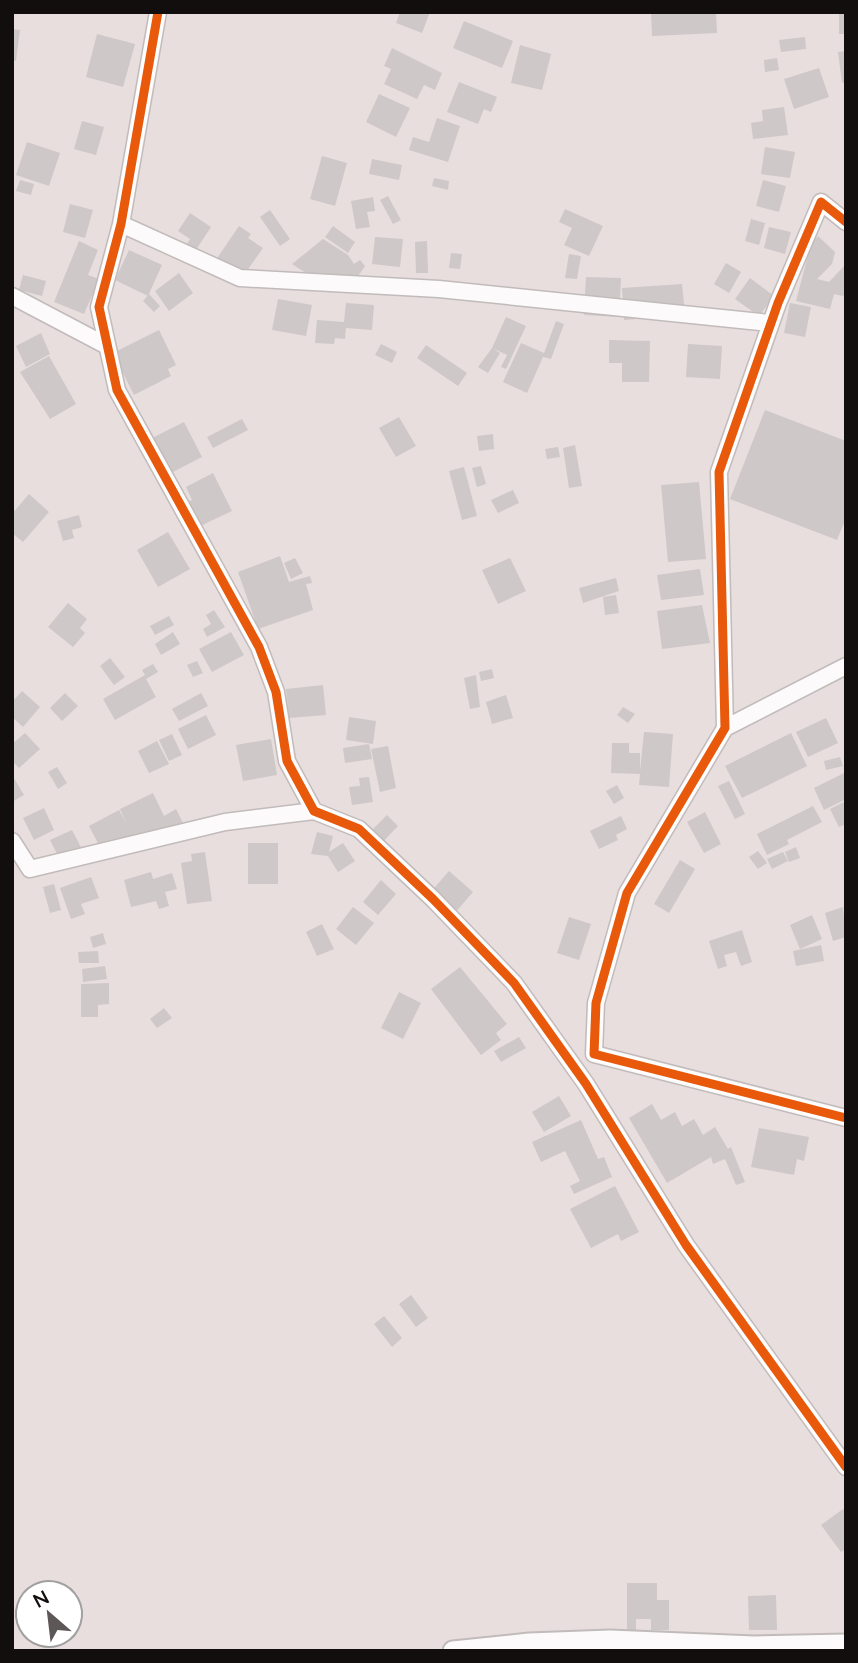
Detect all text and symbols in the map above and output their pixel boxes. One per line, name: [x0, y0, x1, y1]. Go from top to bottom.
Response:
north arrow: [14, 1579, 84, 1649]
text: N: [29, 1585, 53, 1612]

